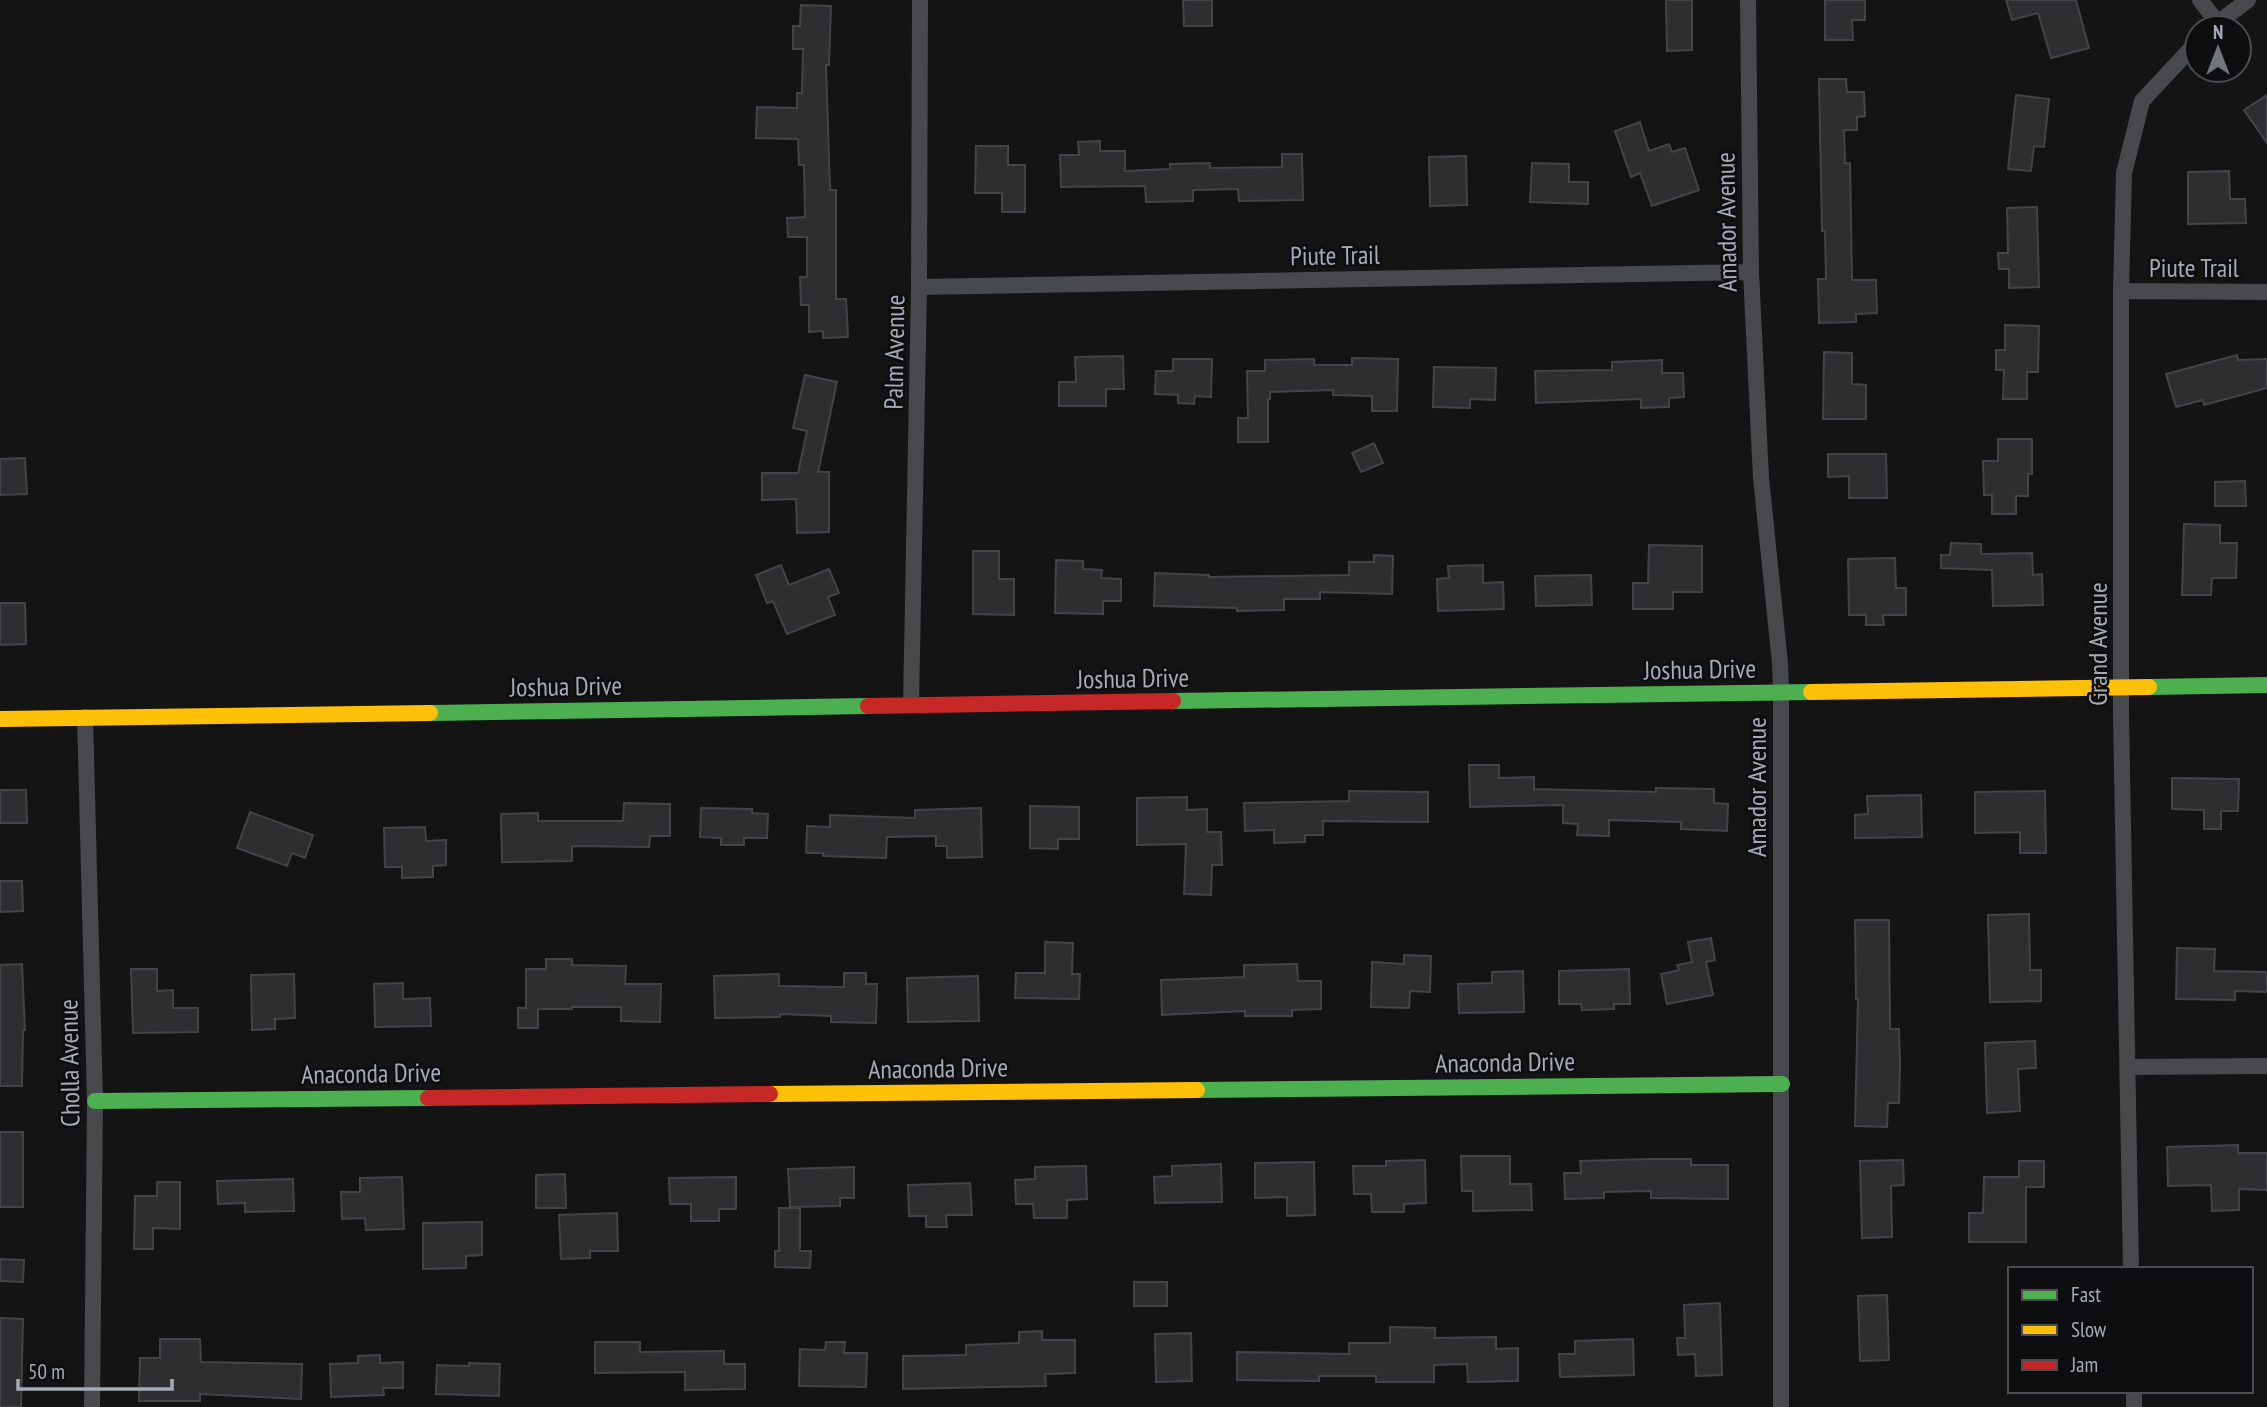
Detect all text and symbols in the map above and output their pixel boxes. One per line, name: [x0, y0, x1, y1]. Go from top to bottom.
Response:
north arrow: [2183, 14, 2253, 84]
text: N: [2213, 20, 2223, 44]
street label: Amador Avenue: [1708, 152, 1744, 292]
street label: Piute Trail: [1290, 238, 1380, 272]
street label: Piute Trail: [2149, 251, 2239, 284]
street label: Palm Avenue: [876, 294, 912, 410]
street label: Grand Avenue: [2081, 582, 2114, 706]
street label: Joshua Drive: [1643, 652, 1756, 686]
street label: Joshua Drive: [1076, 661, 1189, 695]
street label: Joshua Drive: [509, 669, 622, 703]
street label: Amador Avenue: [1740, 717, 1773, 857]
street label: Cholla Avenue: [51, 999, 87, 1127]
street label: Anaconda Drive: [1435, 1044, 1575, 1080]
street label: Anaconda Drive: [868, 1050, 1008, 1086]
street label: Anaconda Drive: [301, 1055, 441, 1091]
legend: [2008, 1267, 2253, 1393]
text: Fast: [2071, 1281, 2101, 1308]
text: Slow: [2071, 1316, 2107, 1343]
scale bar: [18, 1348, 172, 1392]
text: Jam: [2070, 1351, 2098, 1378]
text: 50 m: [28, 1358, 65, 1385]

